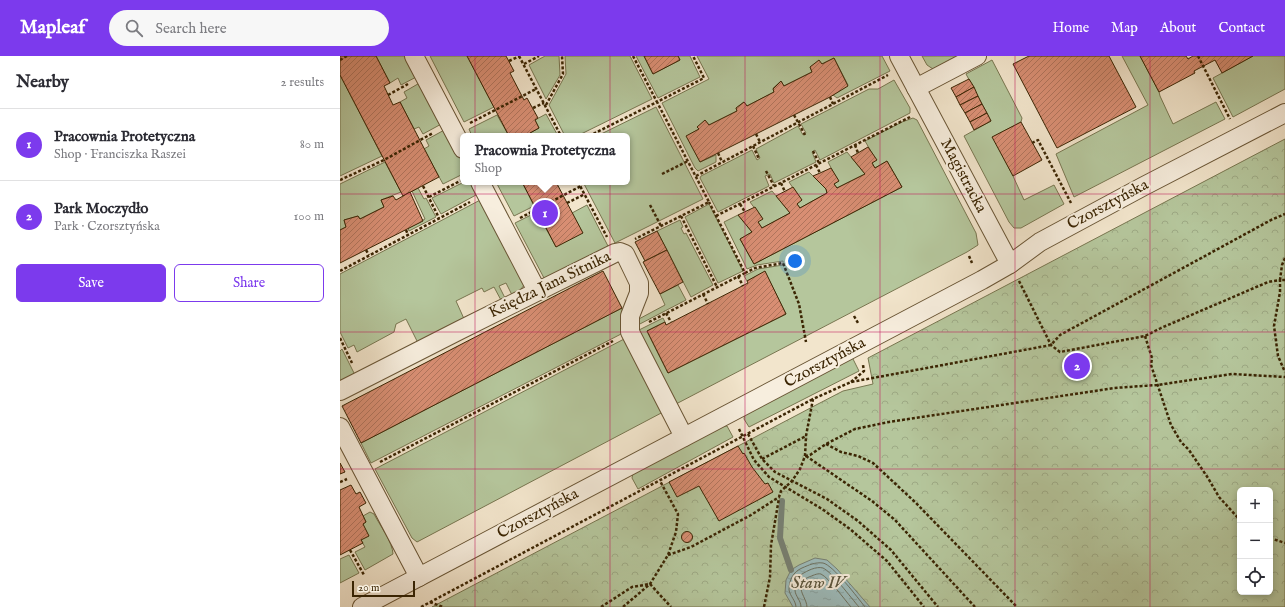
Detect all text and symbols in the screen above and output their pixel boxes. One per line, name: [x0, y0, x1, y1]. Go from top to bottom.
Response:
search box: [109, 10, 389, 46]
text: Mapleaf: [20, 16, 85, 40]
icon: search: [123, 17, 145, 39]
text: Search here: [155, 19, 227, 38]
text: Home: [1053, 19, 1089, 37]
text: Map: [1111, 19, 1138, 37]
text: About: [1160, 19, 1196, 37]
text: Contact: [1218, 19, 1265, 37]
text: Nearby: [16, 72, 69, 93]
text: 2 results: [280, 74, 324, 91]
text: Pracownia Protetyczna: [54, 127, 195, 146]
popup: [460, 133, 630, 185]
street label: Magistracka: [935, 135, 991, 217]
text: 1: [27, 136, 31, 153]
text: 80 m: [300, 136, 324, 153]
text: Pracownia Protetyczna: [474, 141, 616, 160]
text: Shop · Franciszka Raszei: [54, 146, 186, 163]
text: Shop: [474, 160, 502, 177]
street label: Czorsztyńska: [1064, 175, 1152, 235]
pin: 1: [532, 198, 558, 228]
text: Park Moczydło: [54, 199, 148, 218]
text: 2: [26, 208, 32, 225]
text: 100 m: [294, 208, 324, 225]
text: Park · Czorsztyńska: [54, 218, 160, 235]
street label: Księdza Jana Sitnika: [486, 247, 614, 323]
your location: [785, 251, 805, 271]
button: Save: [16, 264, 166, 302]
button: Share: [174, 264, 324, 302]
street label: Czorsztyńska: [781, 333, 869, 393]
pin: 2: [1064, 351, 1090, 381]
street label: Czorsztyńska: [494, 484, 582, 544]
map controls: [1237, 487, 1273, 595]
button: +: [1237, 487, 1273, 523]
button: −: [1237, 523, 1273, 559]
button: locate: [1237, 559, 1273, 595]
water label: Staw IV: [791, 573, 849, 594]
scale bar: [352, 579, 415, 598]
text: 20 m: [358, 581, 379, 595]

